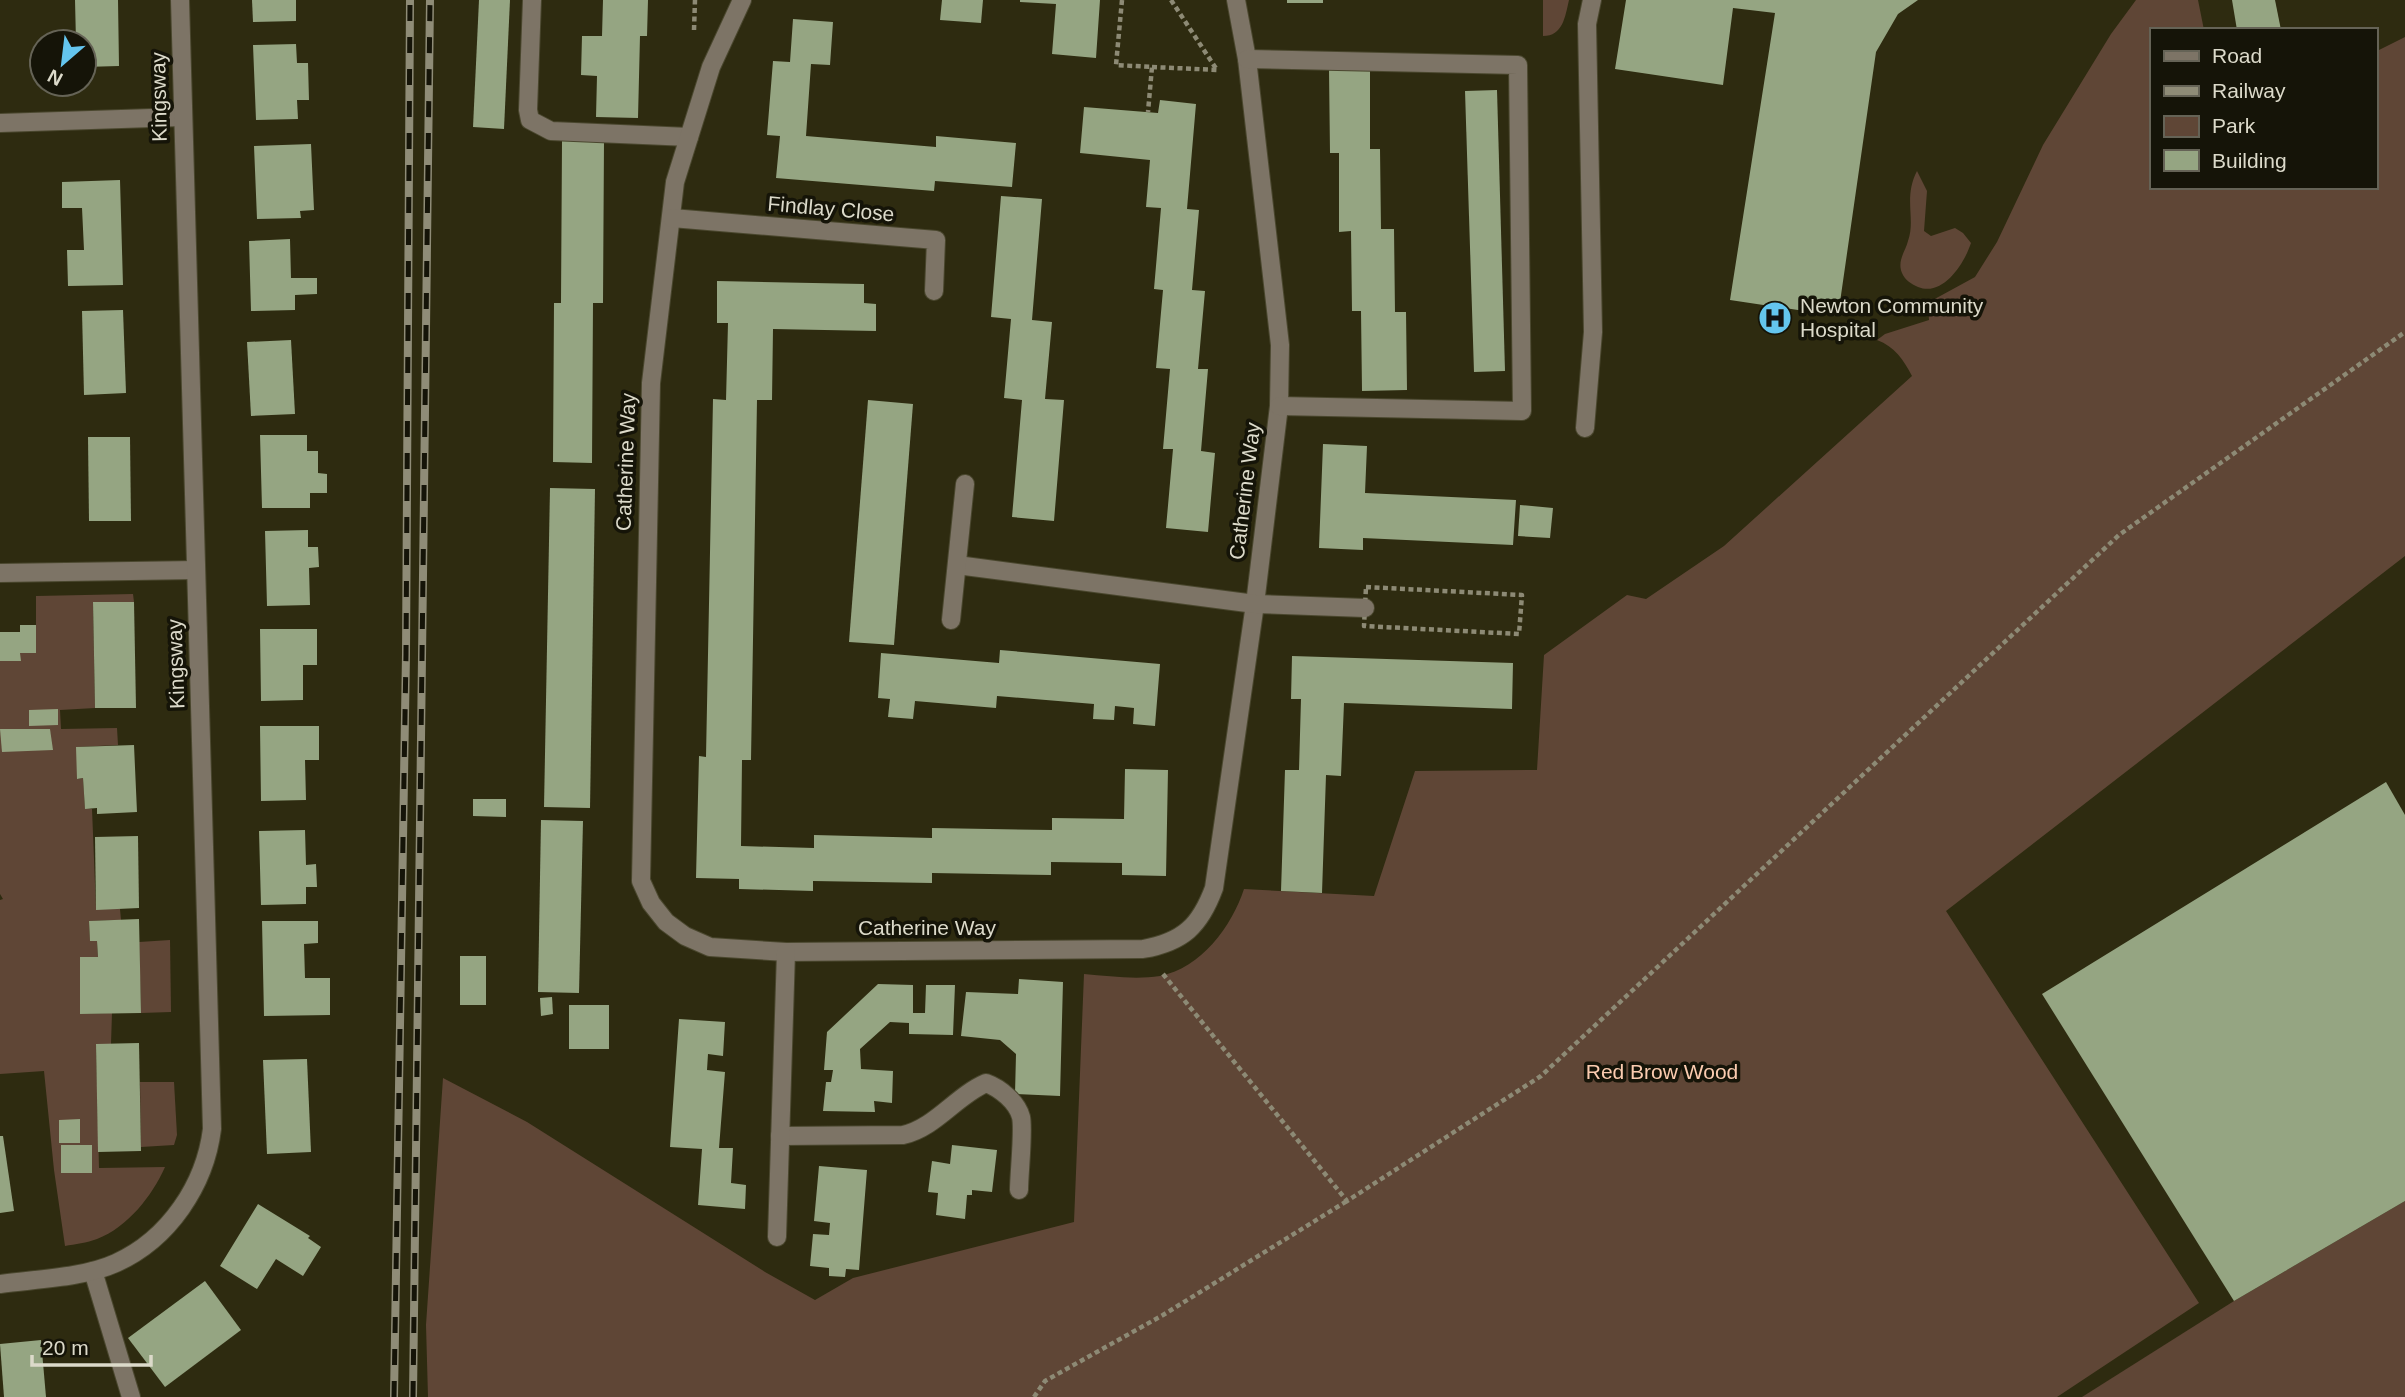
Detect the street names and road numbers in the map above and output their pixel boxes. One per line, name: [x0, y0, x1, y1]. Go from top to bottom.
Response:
street label: Kingsway: [146, 51, 171, 142]
street label: Findlay Close: [767, 192, 895, 226]
street label: Catherine Way: [612, 392, 639, 531]
street label: Catherine Way: [1225, 421, 1264, 561]
street label: Kingsway: [162, 618, 189, 709]
street label: Catherine Way: [858, 916, 997, 939]

